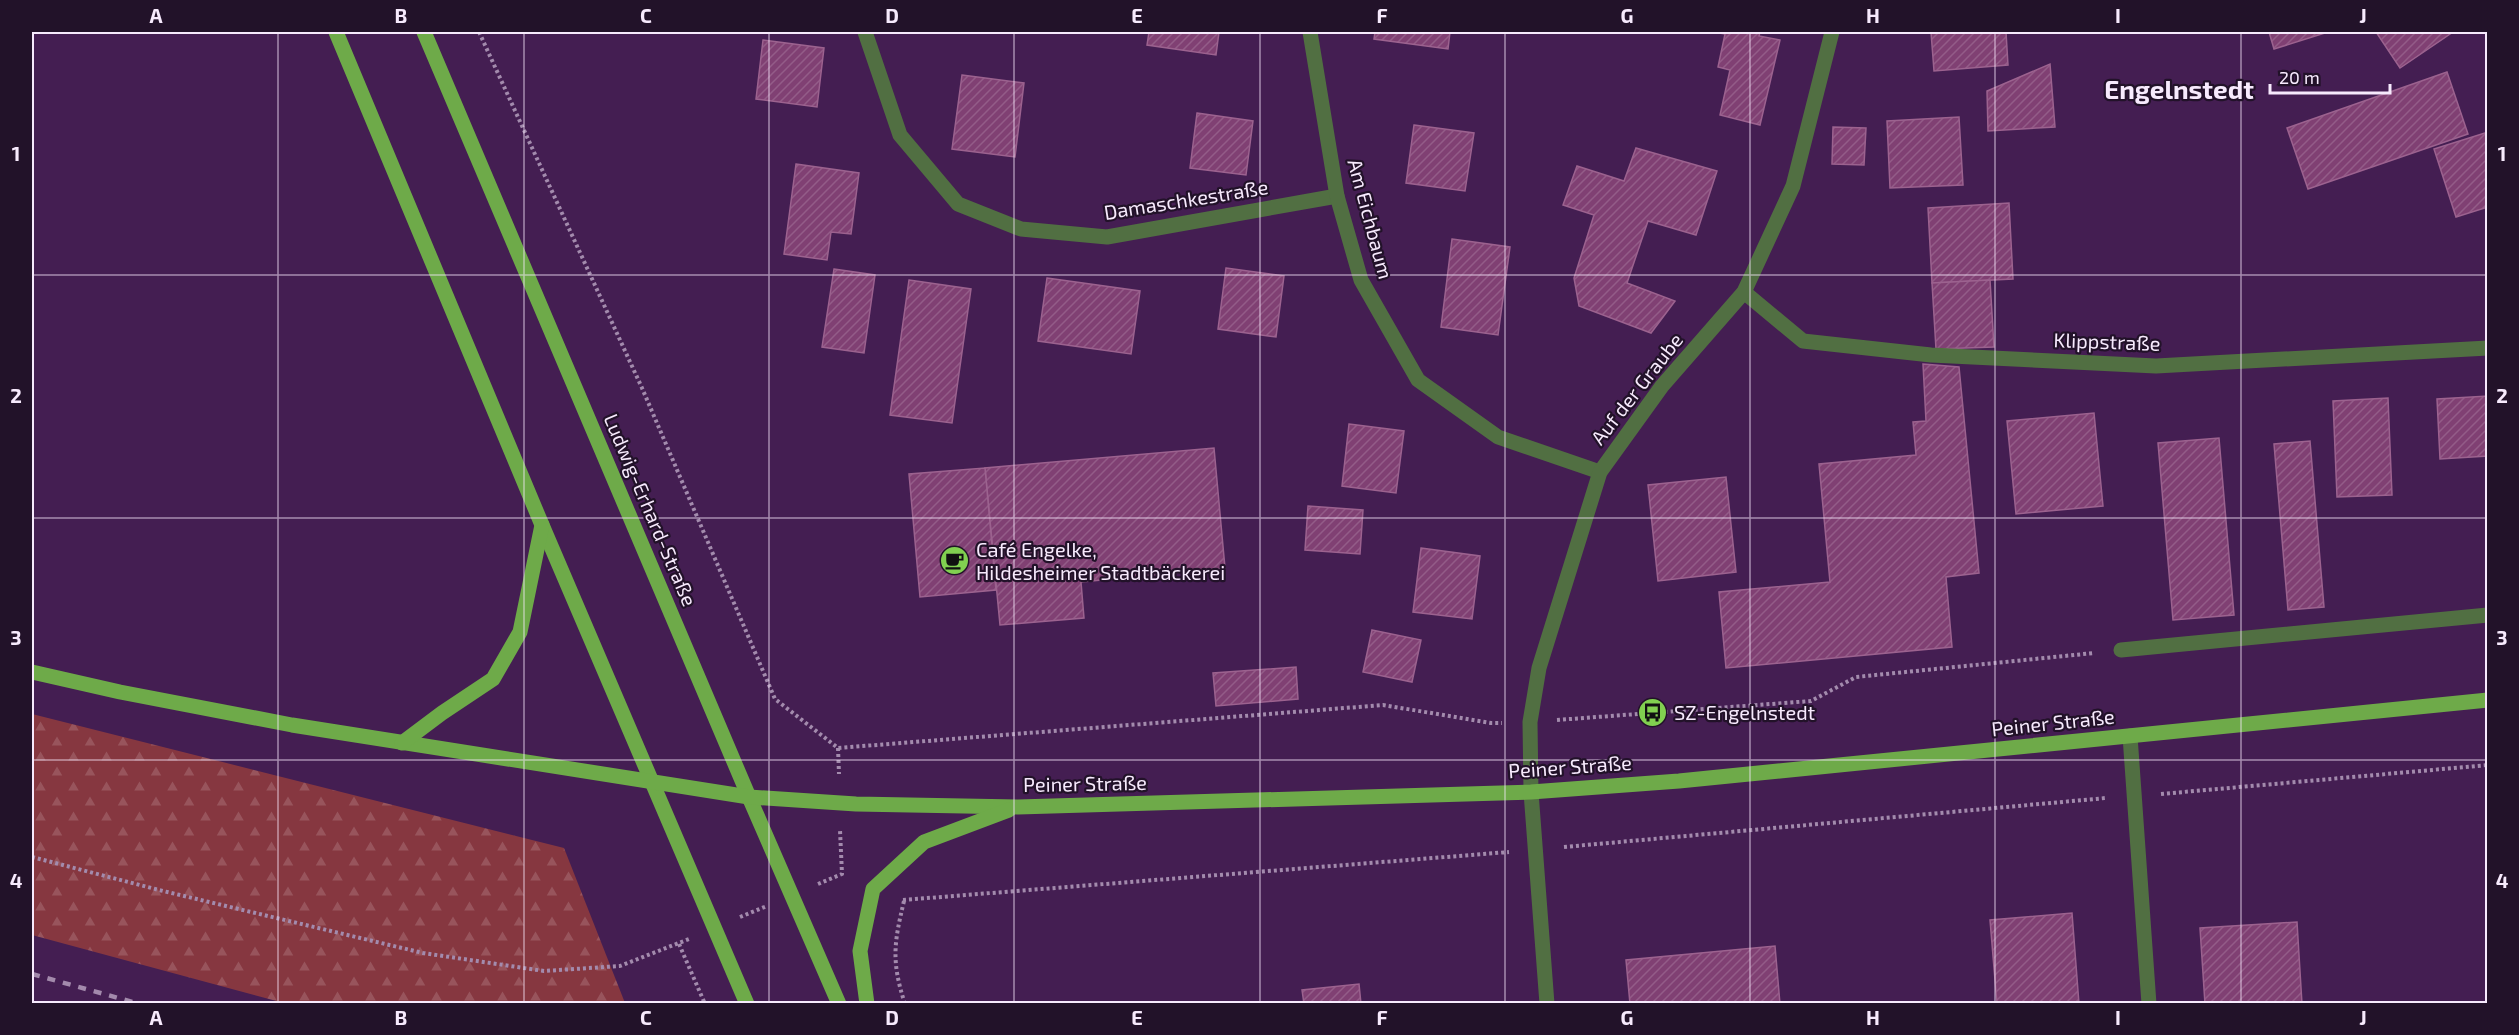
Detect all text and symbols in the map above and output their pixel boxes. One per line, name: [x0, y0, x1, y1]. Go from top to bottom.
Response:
text: A: [149, 3, 163, 27]
text: B: [395, 3, 407, 27]
text: C: [640, 3, 652, 27]
text: D: [885, 3, 899, 27]
text: E: [1131, 3, 1143, 27]
text: F: [1376, 3, 1388, 27]
text: G: [1621, 3, 1633, 27]
text: H: [1866, 3, 1880, 27]
text: I: [2115, 3, 2121, 27]
text: J: [2359, 3, 2367, 27]
scale bar: [2270, 57, 2390, 95]
text: 20 m: [2279, 66, 2320, 88]
district label: Engelnstedt: [2104, 73, 2254, 104]
text: 1: [12, 141, 20, 165]
text: 1: [2498, 141, 2506, 165]
street label: Am Eichbaum: [1343, 156, 1399, 281]
street label: Damaschkestraße: [1102, 174, 1270, 224]
street label: Klippstraße: [2053, 327, 2161, 355]
street label: Auf der Graube: [1585, 328, 1687, 449]
text: 2: [10, 383, 22, 407]
text: 2: [2496, 383, 2508, 407]
street label: Ludwig-Erhard-Straße: [600, 410, 702, 609]
place label: Café Engelke, Hildesheimer Stadtbäckerei: [976, 537, 1225, 584]
cafe icon: Café Engelke, Hildesheimer Stadtbäckerei: [939, 545, 971, 577]
text: 3: [10, 625, 22, 649]
text: 3: [2496, 625, 2508, 649]
bus stop icon: SZ-Engelnstedt: [1637, 697, 1669, 729]
place label: SZ-Engelnstedt: [1674, 700, 1816, 724]
street label: Peiner Straße: [1990, 704, 2116, 740]
street label: Peiner Straße: [1507, 750, 1632, 782]
street label: Peiner Straße: [1023, 770, 1147, 796]
text: 4: [10, 868, 23, 892]
text: 4: [2496, 868, 2509, 892]
text: A: [149, 1005, 163, 1029]
text: B: [395, 1005, 407, 1029]
text: C: [640, 1005, 652, 1029]
text: D: [885, 1005, 899, 1029]
text: E: [1131, 1005, 1143, 1029]
text: F: [1376, 1005, 1388, 1029]
text: G: [1621, 1005, 1633, 1029]
text: H: [1866, 1005, 1880, 1029]
text: I: [2115, 1005, 2121, 1029]
text: J: [2359, 1005, 2367, 1029]

